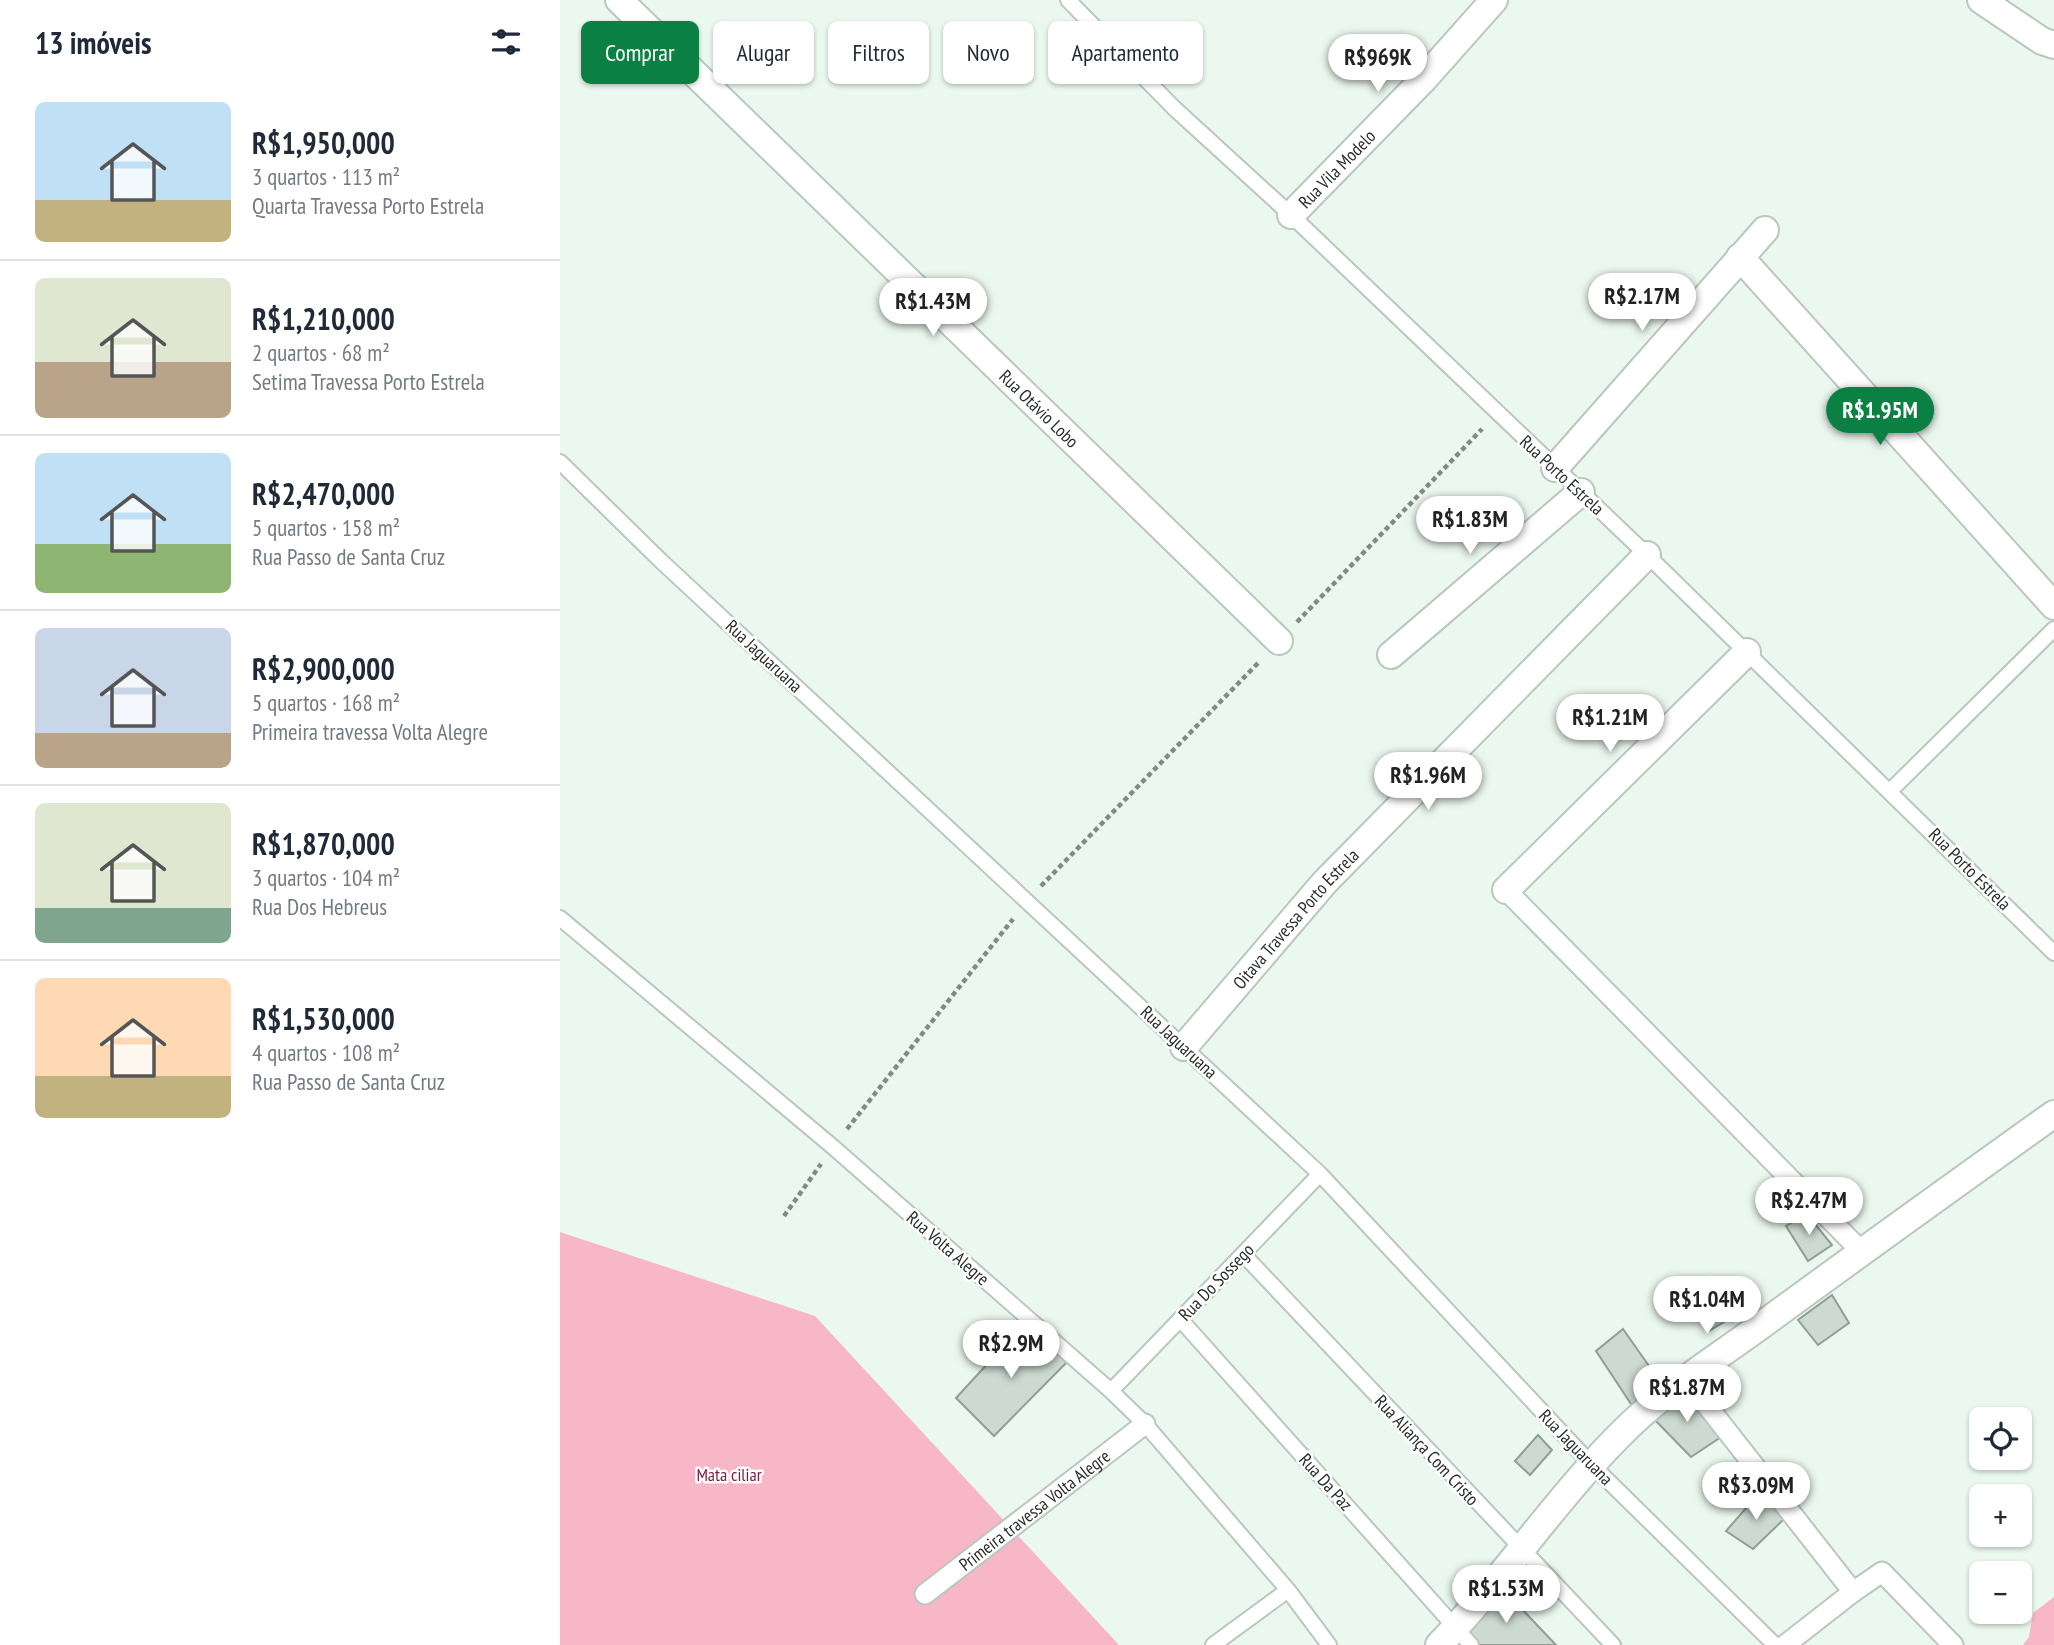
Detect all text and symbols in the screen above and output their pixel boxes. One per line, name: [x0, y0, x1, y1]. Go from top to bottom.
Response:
chip: Comprar: [581, 21, 699, 84]
chip: Alugar: [713, 21, 814, 84]
chip: Filtros: [828, 21, 929, 84]
chip: Novo: [943, 21, 1034, 84]
chip: Apartamento: [1048, 21, 1203, 84]
text: 13 imóveis: [35, 23, 151, 62]
icon: filters: [487, 23, 525, 61]
pin: R$969K: [1321, 34, 1435, 94]
text: R$969K: [1344, 42, 1412, 71]
text: R$1,950,000: [252, 123, 395, 162]
street label: Rua Vila Modelo: [1293, 124, 1380, 213]
icon: home: [91, 130, 175, 214]
text: 3 quartos · 113 m²: [252, 162, 400, 191]
text: Quarta Travessa Porto Estrela: [252, 191, 484, 220]
pin: R$2.17M: [1577, 274, 1707, 333]
pin: R$1.43M: [868, 278, 998, 338]
text: R$2.17M: [1604, 281, 1680, 310]
text: R$1.43M: [895, 286, 971, 315]
text: R$1,210,000: [252, 299, 395, 338]
icon: home: [91, 306, 175, 390]
text: 2 quartos · 68 m²: [252, 338, 390, 367]
street label: Rua Otávio Lobo: [995, 364, 1084, 452]
text: Setima Travessa Porto Estrela: [252, 367, 485, 396]
pin: R$1.95M: [1815, 388, 1945, 447]
text: R$1.95M: [1842, 395, 1918, 424]
street label: Rua Porto Estrela: [1515, 430, 1609, 520]
text: R$2,470,000: [252, 474, 395, 513]
icon: home: [91, 481, 175, 565]
pin: R$1.83M: [1405, 496, 1535, 556]
text: R$1.83M: [1432, 504, 1508, 533]
text: 5 quartos · 158 m²: [252, 513, 400, 542]
text: Rua Passo de Santa Cruz: [252, 542, 445, 571]
street label: Rua Jaguaruana: [721, 615, 807, 697]
text: R$2,900,000: [252, 649, 395, 688]
icon: home: [91, 656, 175, 740]
text: 5 quartos · 168 m²: [252, 688, 400, 717]
pin: R$1.21M: [1545, 694, 1675, 754]
text: R$1.21M: [1572, 702, 1648, 731]
text: Primeira travessa Volta Alegre: [252, 717, 488, 746]
pin: R$1.96M: [1363, 752, 1493, 812]
text: R$1.96M: [1390, 760, 1466, 789]
street label: Rua Porto Estrela: [1924, 823, 2016, 915]
text: R$1,870,000: [252, 824, 395, 863]
icon: home: [91, 831, 175, 915]
street label: Oitava Travessa Porto Estrela: [1227, 843, 1363, 993]
text: 3 quartos · 104 m²: [252, 863, 400, 892]
text: Rua Dos Hebreus: [252, 892, 387, 921]
text: R$1,530,000: [252, 999, 395, 1038]
street label: Rua Jaguaruana: [1136, 1001, 1222, 1083]
icon: home: [91, 1006, 175, 1090]
text: 4 quartos · 108 m²: [252, 1038, 400, 1067]
text: Rua Passo de Santa Cruz: [252, 1067, 445, 1096]
pin: R$2.47M: [1744, 1178, 1874, 1237]
text: R$2.47M: [1771, 1185, 1847, 1214]
street label: Rua Volta Alegre: [902, 1206, 994, 1290]
street label: Rua Do Sossego: [1173, 1238, 1259, 1326]
pin: R$1.04M: [1642, 1276, 1772, 1336]
text: R$1.04M: [1669, 1284, 1745, 1313]
pin: R$2.9M: [954, 1320, 1068, 1380]
text: R$2.9M: [979, 1328, 1043, 1357]
pin: R$1.87M: [1622, 1364, 1752, 1424]
text: R$1.87M: [1649, 1372, 1725, 1401]
street label: Rua Aliança Com Cristo: [1370, 1390, 1484, 1510]
street label: Rua Jaguaruana: [1534, 1404, 1618, 1490]
map controls: [1969, 1407, 2032, 1624]
button: locate: [1969, 1407, 2032, 1470]
street label: Primeira travessa Volta Alegre: [954, 1444, 1114, 1575]
street label: Rua Da Paz: [1294, 1449, 1358, 1515]
pin: R$3.09M: [1691, 1462, 1821, 1522]
park label: Mata ciliar: [696, 1463, 762, 1486]
text: R$3.09M: [1718, 1470, 1794, 1499]
button: +: [1969, 1484, 2032, 1547]
button: −: [1969, 1561, 2032, 1624]
pin: R$1.53M: [1441, 1566, 1571, 1625]
text: R$1.53M: [1468, 1573, 1544, 1602]

